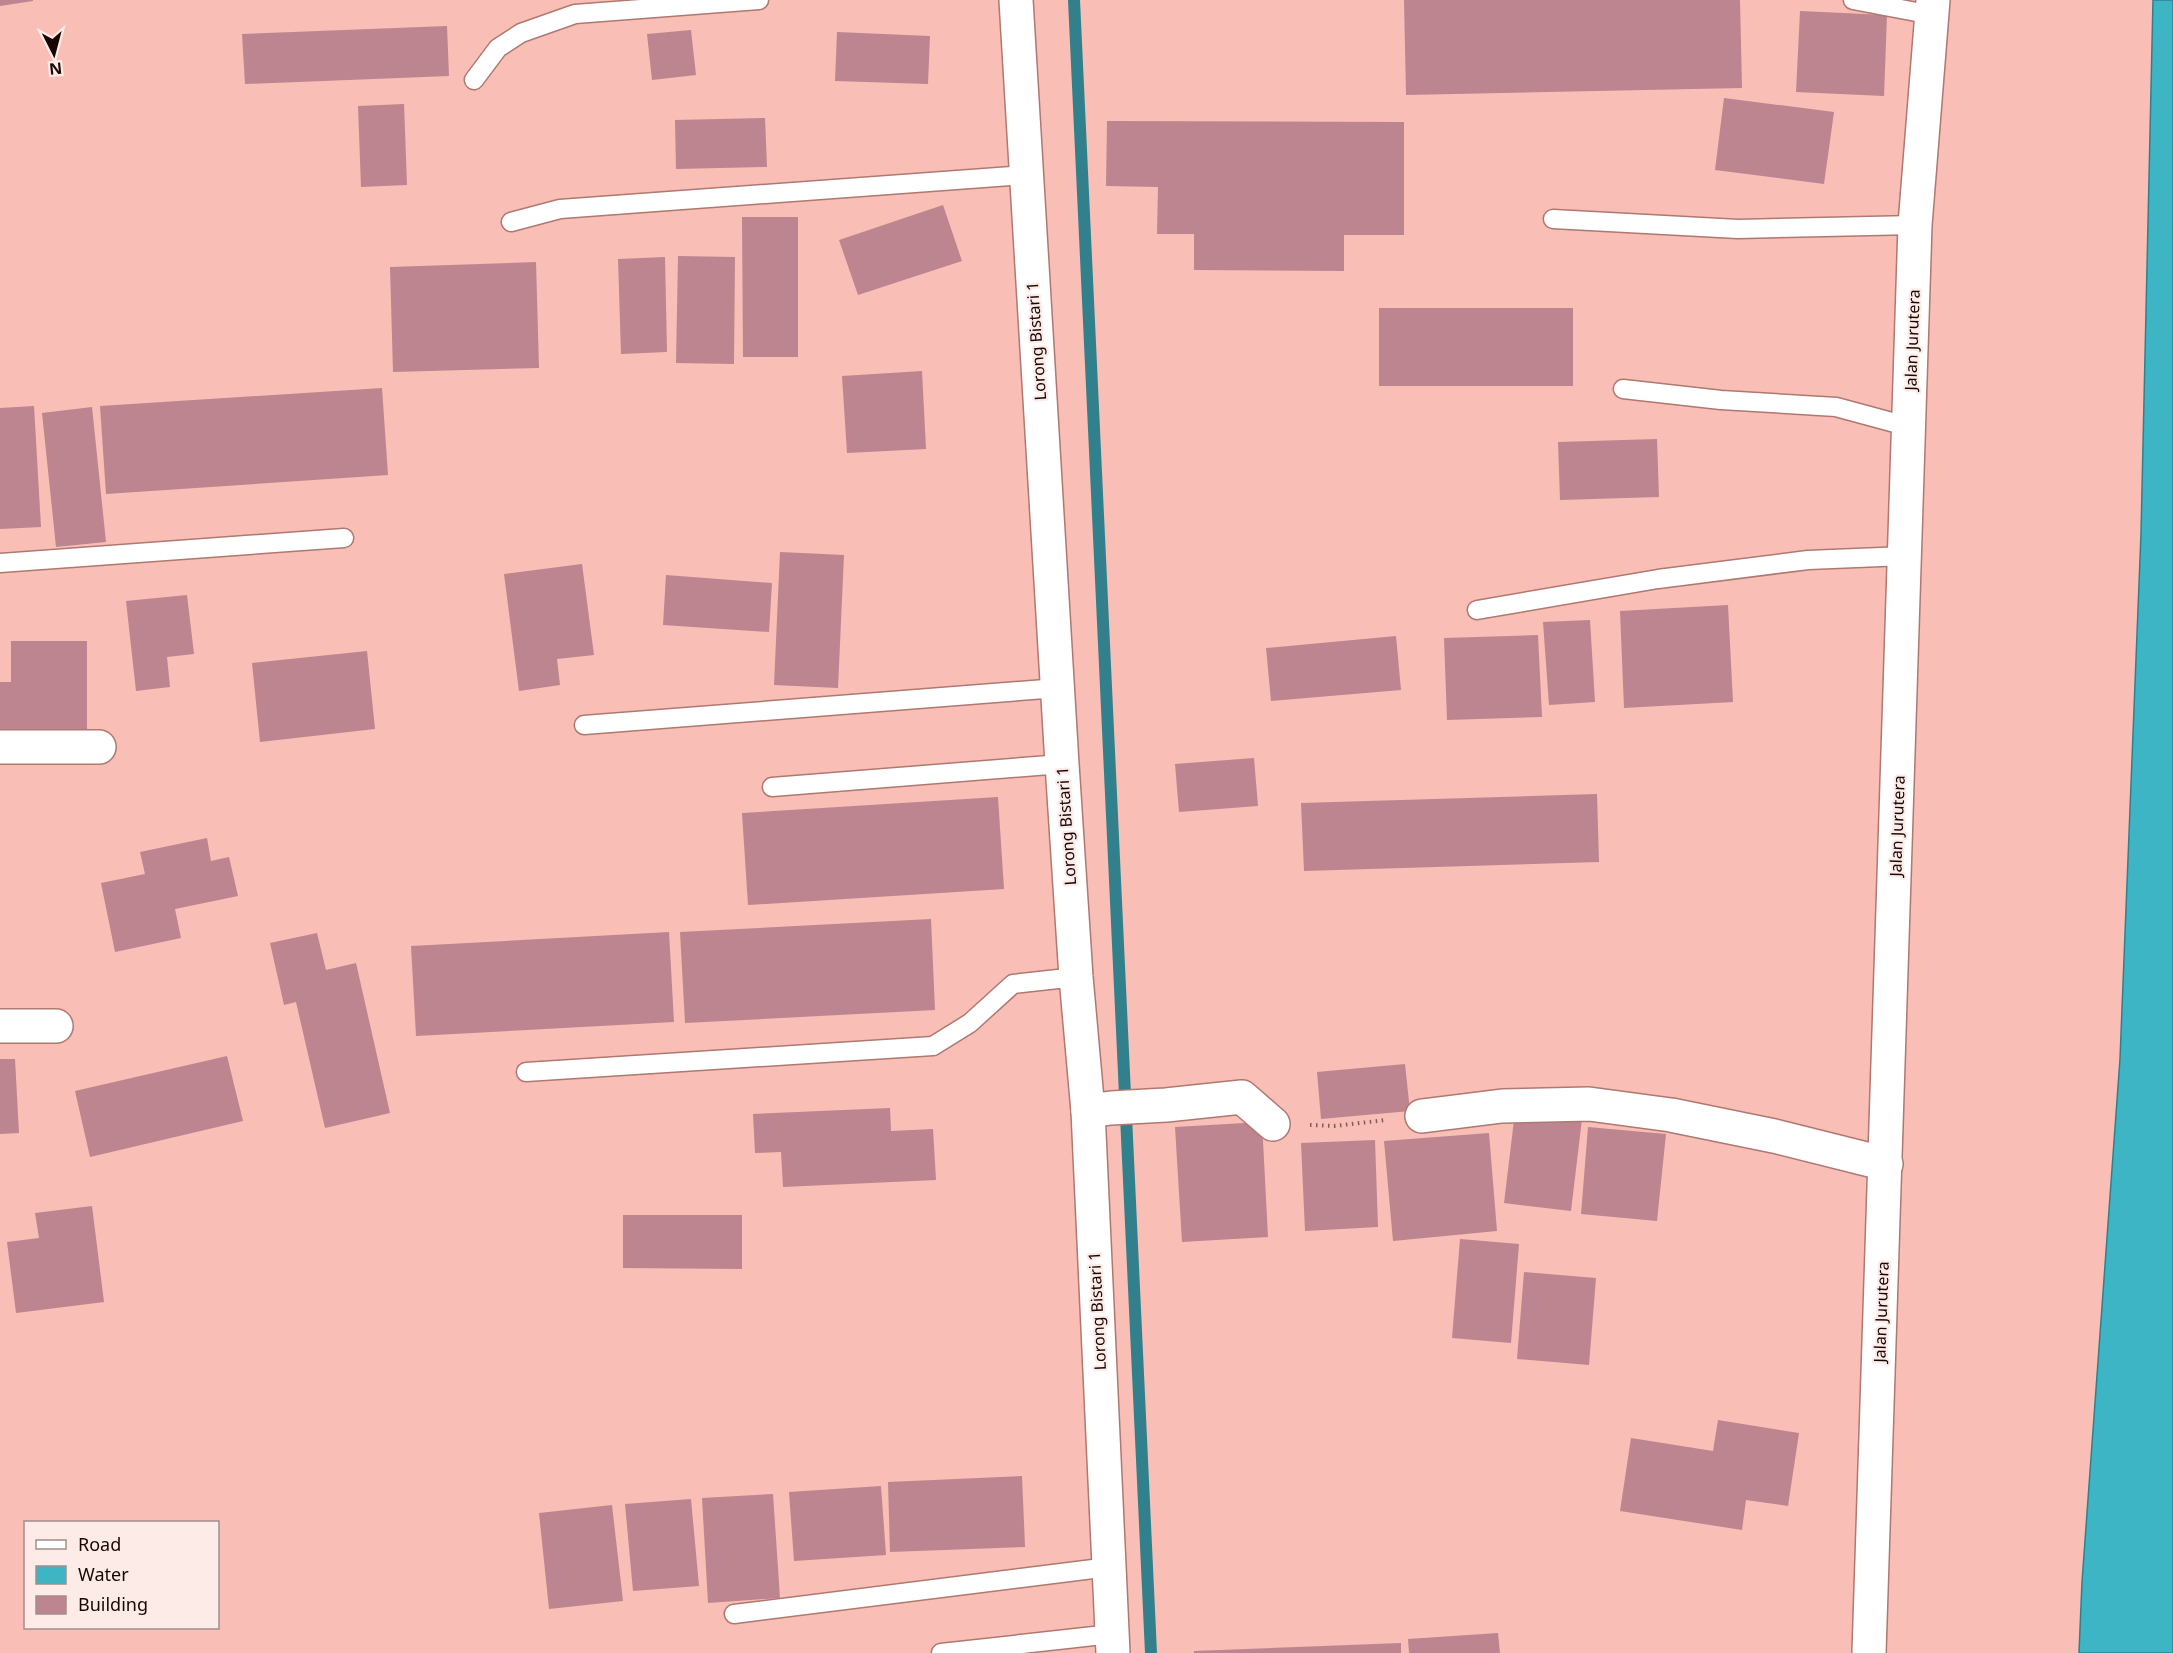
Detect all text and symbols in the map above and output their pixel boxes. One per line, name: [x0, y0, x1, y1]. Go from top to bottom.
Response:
north arrow: [24, 24, 84, 84]
text: N: [48, 57, 63, 81]
street label: Lorong Bistari 1: [1021, 281, 1051, 401]
street label: Jalan Jurutera: [1899, 289, 1925, 393]
street label: Lorong Bistari 1: [1051, 766, 1081, 886]
street label: Jalan Jurutera: [1884, 775, 1910, 879]
street label: Lorong Bistari 1: [1083, 1251, 1111, 1371]
street label: Jalan Jurutera: [1868, 1261, 1894, 1365]
legend: [24, 1521, 219, 1629]
text: Road: [78, 1532, 121, 1556]
text: Water: [78, 1562, 129, 1586]
text: Building: [78, 1592, 148, 1616]

